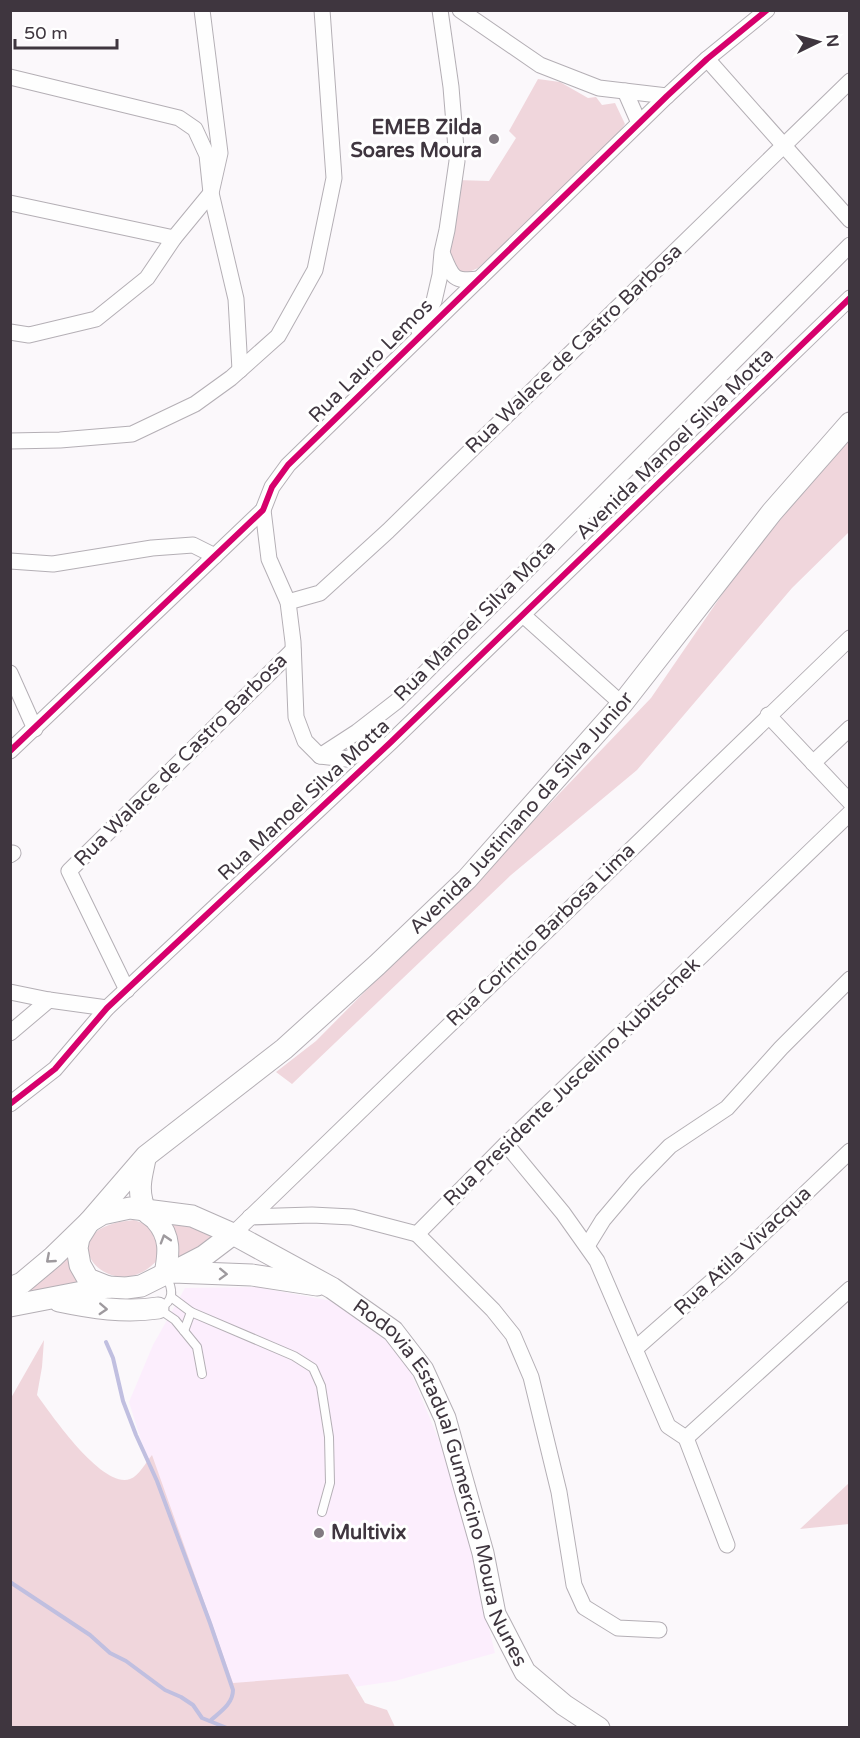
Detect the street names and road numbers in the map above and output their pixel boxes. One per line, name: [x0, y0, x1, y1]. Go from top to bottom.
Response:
street label: Rua Walace de Castro Barbosa: [461, 239, 687, 459]
street label: Rua Lauro Lemos: [304, 294, 438, 428]
street label: Avenida Manoel Silva Motta: [571, 343, 779, 545]
street label: Rua Manoel Silva Mota: [389, 535, 561, 707]
street label: Rua Walace de Castro Barbosa: [69, 648, 293, 872]
street label: Avenida Justiniano da Silva Junior: [405, 687, 639, 939]
street label: Rua Manoel Silva Motta: [213, 714, 395, 886]
street label: Rua Coríntio Barbosa Lima: [442, 839, 640, 1031]
street label: Rua Presidente Juscelino Kubitschek: [439, 953, 705, 1211]
street label: Rua Atila Vivacqua: [670, 1181, 816, 1321]
street label: Rodovia Estadual Gumercino Moura Nunes: [348, 1294, 532, 1671]

